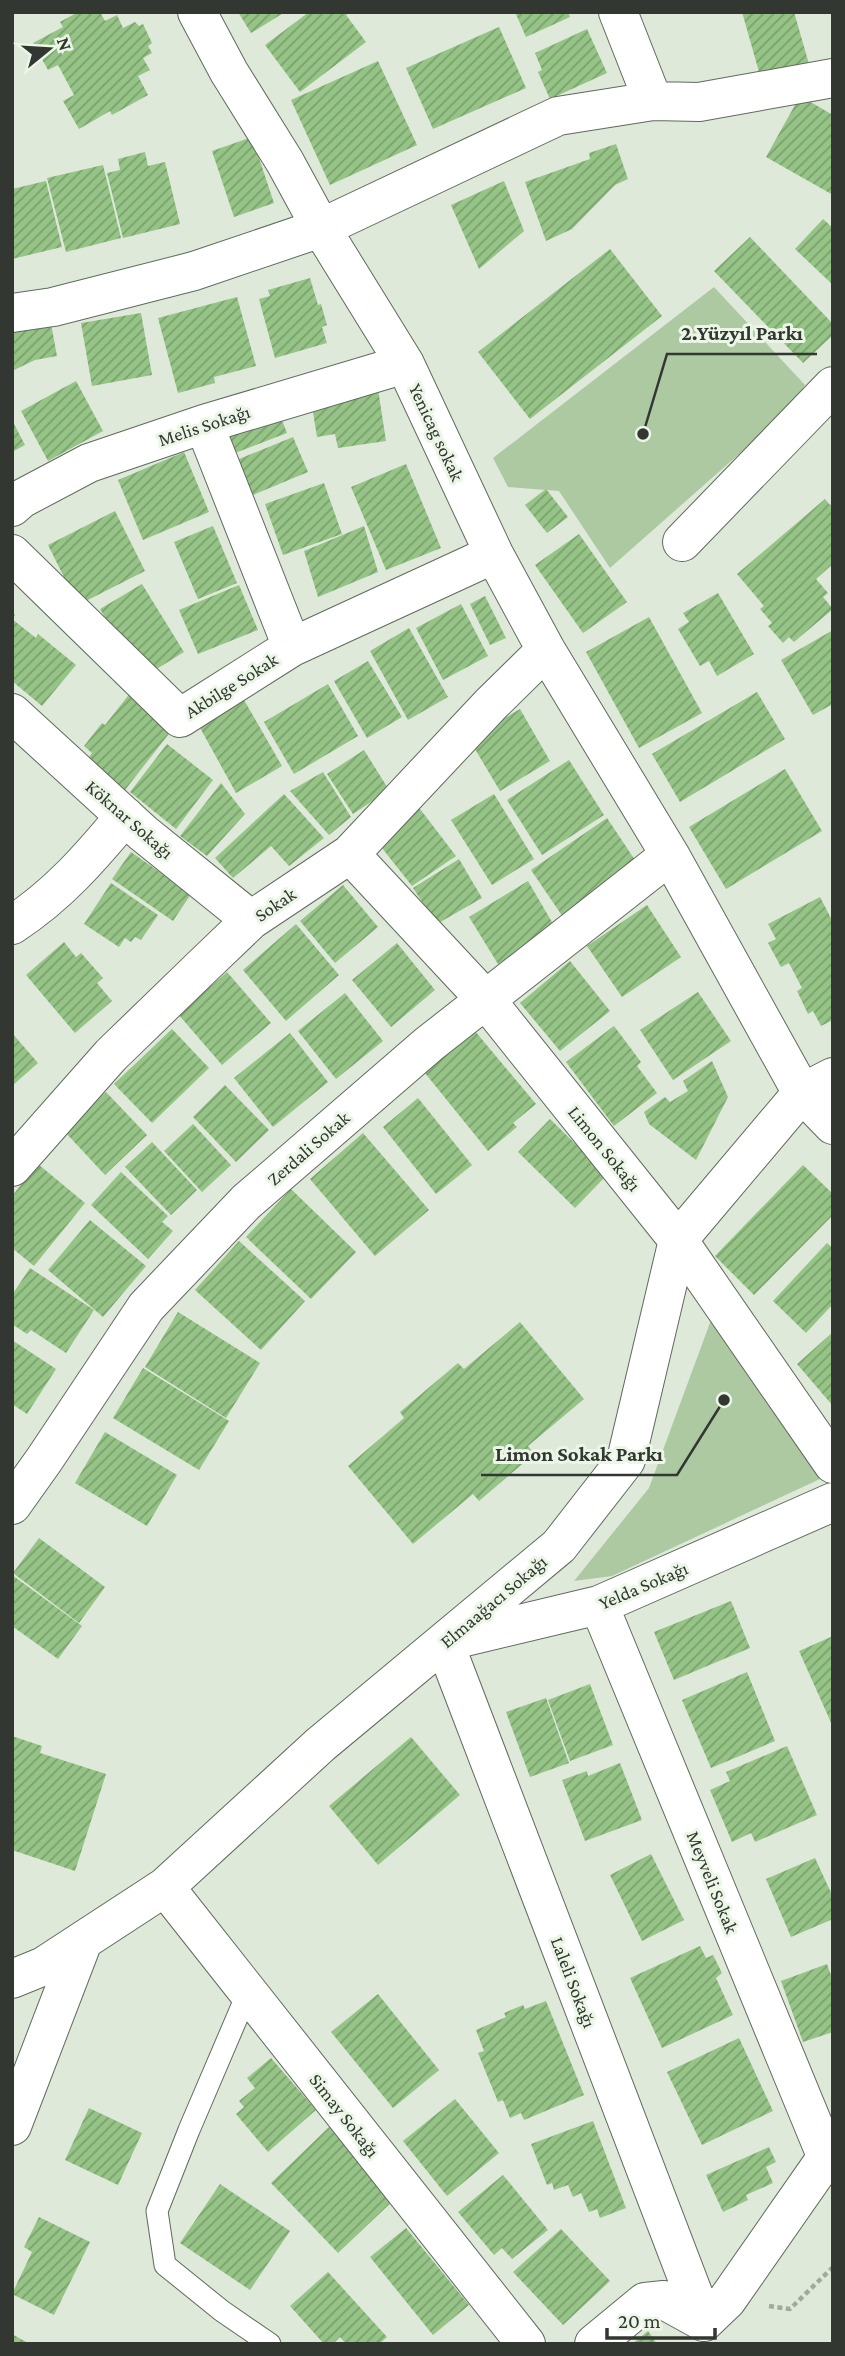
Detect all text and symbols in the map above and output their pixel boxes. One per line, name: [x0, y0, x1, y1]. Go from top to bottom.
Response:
north arrow: [14, 14, 84, 84]
text: N: [53, 34, 77, 53]
callout: 2.Yüzyıl Parkı: [667, 312, 817, 354]
text: 2.Yüzyıl Parkı: [681, 321, 803, 345]
street label: Yenicag sokak: [405, 380, 469, 485]
street label: Melis Sokağı: [156, 401, 253, 450]
street label: Akbilge Sokak: [181, 648, 282, 722]
street label: Köknar Sokağı: [82, 776, 178, 863]
street label: Sokak: [251, 883, 301, 926]
street label: Limon Sokağı: [564, 1102, 645, 1195]
street label: Zerdali Sokak: [263, 1106, 354, 1190]
callout: Limon Sokak Parkı: [481, 1433, 677, 1475]
text: Limon Sokak Parkı: [495, 1442, 663, 1466]
street label: Elmaağacı Sokağı: [436, 1551, 551, 1652]
street label: Yelda Sokağı: [596, 1557, 691, 1614]
street label: Meyveli Sokak: [682, 1828, 743, 1937]
street label: Laleli Sokağı: [547, 1934, 600, 2030]
street label: Simay Sokağı: [305, 2069, 384, 2161]
scale bar: [607, 2296, 716, 2340]
text: 20 m: [618, 2309, 661, 2333]

